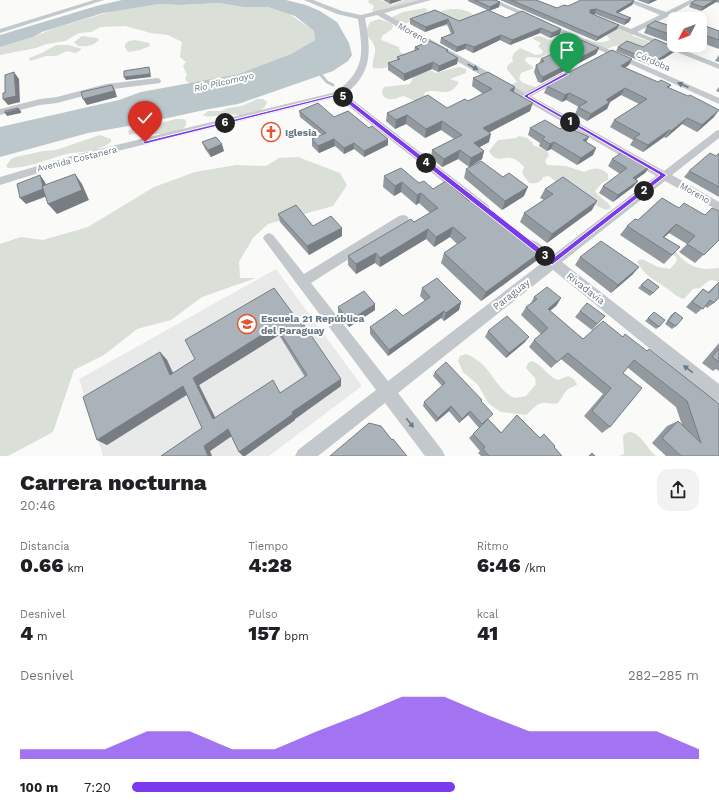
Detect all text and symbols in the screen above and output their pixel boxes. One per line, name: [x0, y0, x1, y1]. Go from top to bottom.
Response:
north arrow: [667, 12, 707, 52]
map controls: [667, 12, 707, 52]
street label: Moreno: [396, 21, 430, 45]
pin: [550, 33, 584, 74]
icon: arrive: [556, 39, 578, 61]
street label: Córdoba: [634, 49, 672, 73]
one-way arrow: [467, 63, 479, 70]
water label: Río Pilcomayo: [193, 70, 255, 94]
one-way arrow: [678, 82, 689, 88]
pin: 5: [333, 87, 353, 107]
text: 5: [340, 90, 346, 103]
pin: [128, 101, 162, 142]
icon: check: [134, 107, 156, 129]
pin: 1: [560, 112, 580, 132]
pin: 6: [215, 113, 235, 133]
text: 1: [568, 115, 572, 128]
text: 6: [222, 116, 228, 129]
church icon: Iglesia: [260, 121, 282, 143]
place label: Iglesia: [285, 127, 317, 138]
street label: Avenida Costanera: [36, 144, 118, 174]
pin: 4: [416, 153, 436, 173]
text: 4: [422, 156, 430, 169]
street label: Moreno: [678, 180, 712, 206]
pin: 2: [634, 181, 654, 201]
text: 2: [641, 184, 647, 197]
pin: 3: [535, 246, 555, 266]
text: 3: [542, 249, 548, 262]
street label: Rivadavia: [564, 270, 607, 307]
street label: Paraguay: [491, 276, 532, 312]
school or university icon: Escuela 21 República del Paraguay: [236, 313, 258, 335]
place label: Escuela 21 República del Paraguay: [261, 313, 364, 336]
one-way arrow: [683, 365, 694, 374]
one-way arrow: [406, 417, 414, 428]
button: share: [657, 469, 699, 511]
text: Carrera nocturna: [20, 470, 207, 495]
text: 20:46: [20, 498, 55, 513]
text: Distancia: [20, 540, 70, 553]
text: Tiempo: [248, 540, 288, 553]
text: Ritmo: [477, 540, 509, 553]
text: 0.66: [20, 553, 64, 577]
text: 4:28: [248, 553, 292, 577]
text: 6:46: [477, 553, 521, 577]
text: km: [64, 562, 84, 575]
text: /km: [521, 562, 546, 575]
text: Desnivel: [20, 608, 65, 621]
text: Pulso: [248, 608, 278, 621]
text: kcal: [477, 608, 498, 621]
text: 4: [20, 621, 33, 645]
text: 157: [248, 621, 281, 645]
text: 41: [477, 621, 498, 645]
text: m: [33, 630, 47, 643]
text: bpm: [281, 630, 309, 643]
text: Desnivel: [20, 668, 73, 683]
text: 282–285 m: [628, 668, 699, 683]
text: 100 m: [20, 780, 58, 795]
text: 7:20: [84, 780, 111, 795]

